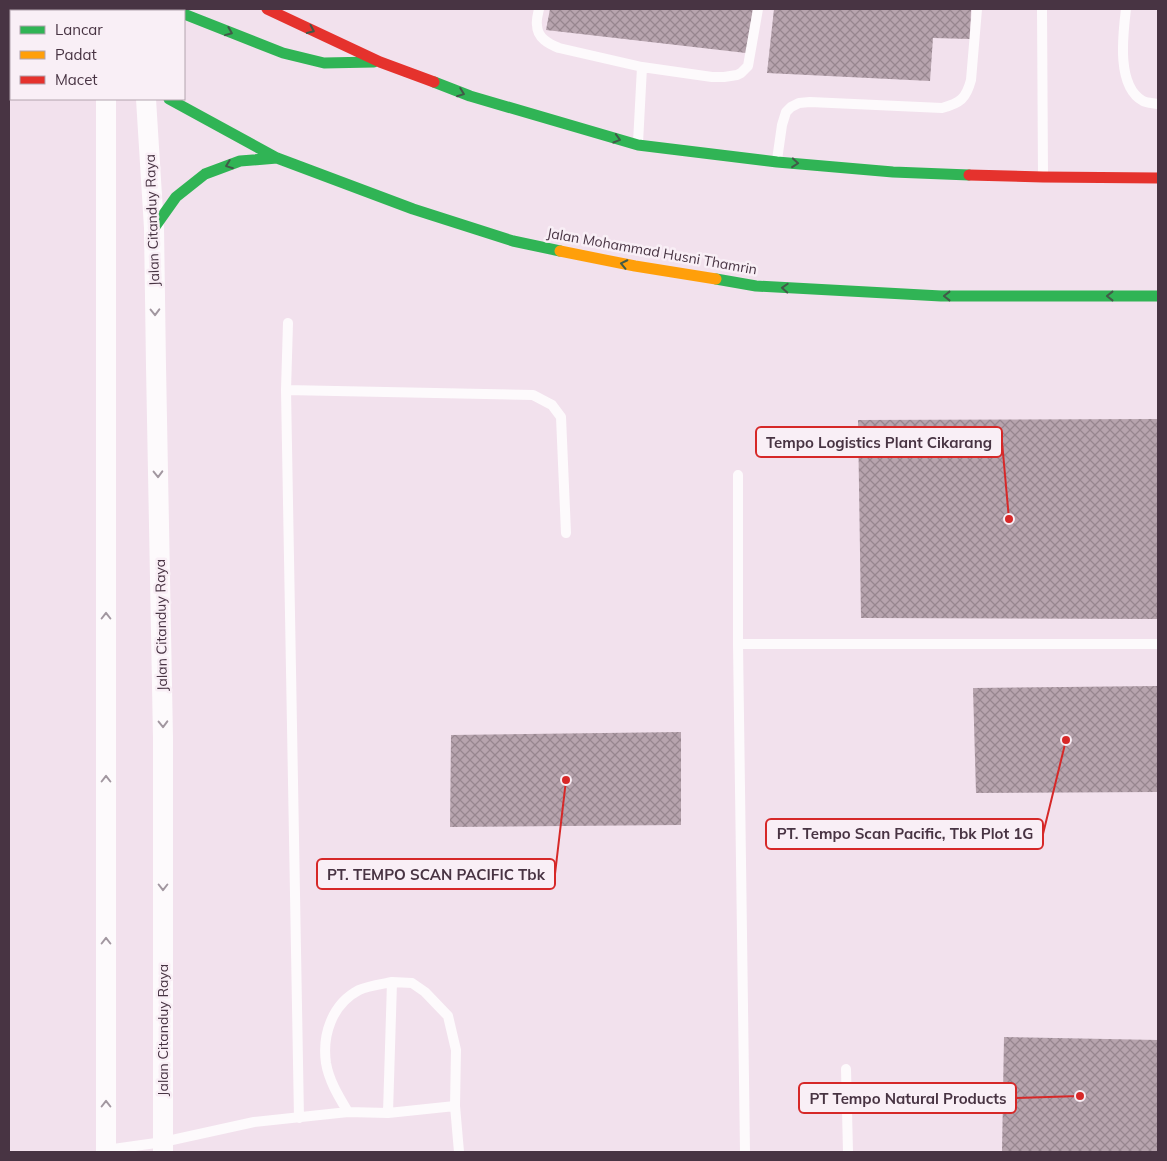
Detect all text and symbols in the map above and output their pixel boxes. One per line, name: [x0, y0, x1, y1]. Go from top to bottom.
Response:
legend: [10, 10, 185, 100]
text: Lancar: [55, 20, 103, 39]
one-way arrow: [306, 24, 315, 34]
one-way arrow: [224, 26, 233, 36]
text: Padat: [55, 45, 97, 64]
text: Macet: [55, 70, 98, 89]
one-way arrow: [456, 87, 465, 97]
one-way arrow: [612, 133, 620, 143]
street label: Jalan Citanduy Raya: [141, 154, 163, 286]
one-way arrow: [791, 157, 799, 168]
one-way arrow: [226, 159, 234, 169]
street label: Jalan Mohammad Husni Thamrin: [545, 224, 759, 278]
one-way arrow: [620, 259, 629, 270]
one-way arrow: [780, 282, 788, 293]
one-way arrow: [943, 291, 950, 301]
one-way arrow: [1105, 291, 1113, 301]
one-way arrow: [150, 308, 160, 316]
callout: Tempo Logistics Plant Cikarang: [756, 427, 1002, 457]
text: Tempo Logistics Plant Cikarang: [766, 433, 992, 452]
one-way arrow: [153, 470, 163, 478]
street label: Jalan Citanduy Raya: [151, 559, 171, 691]
one-way arrow: [101, 612, 111, 620]
one-way arrow: [158, 720, 168, 728]
one-way arrow: [101, 774, 111, 782]
callout: PT. Tempo Scan Pacific, Tbk Plot 1G: [766, 819, 1043, 849]
text: PT. Tempo Scan Pacific, Tbk Plot 1G: [777, 824, 1033, 843]
callout: PT. TEMPO SCAN PACIFIC Tbk: [317, 859, 555, 889]
text: PT. TEMPO SCAN PACIFIC Tbk: [327, 865, 546, 884]
one-way arrow: [158, 883, 168, 891]
one-way arrow: [101, 937, 111, 944]
street label: Jalan Citanduy Raya: [154, 964, 172, 1096]
callout: PT Tempo Natural Products: [799, 1083, 1016, 1113]
text: PT Tempo Natural Products: [809, 1089, 1007, 1108]
one-way arrow: [101, 1099, 111, 1107]

